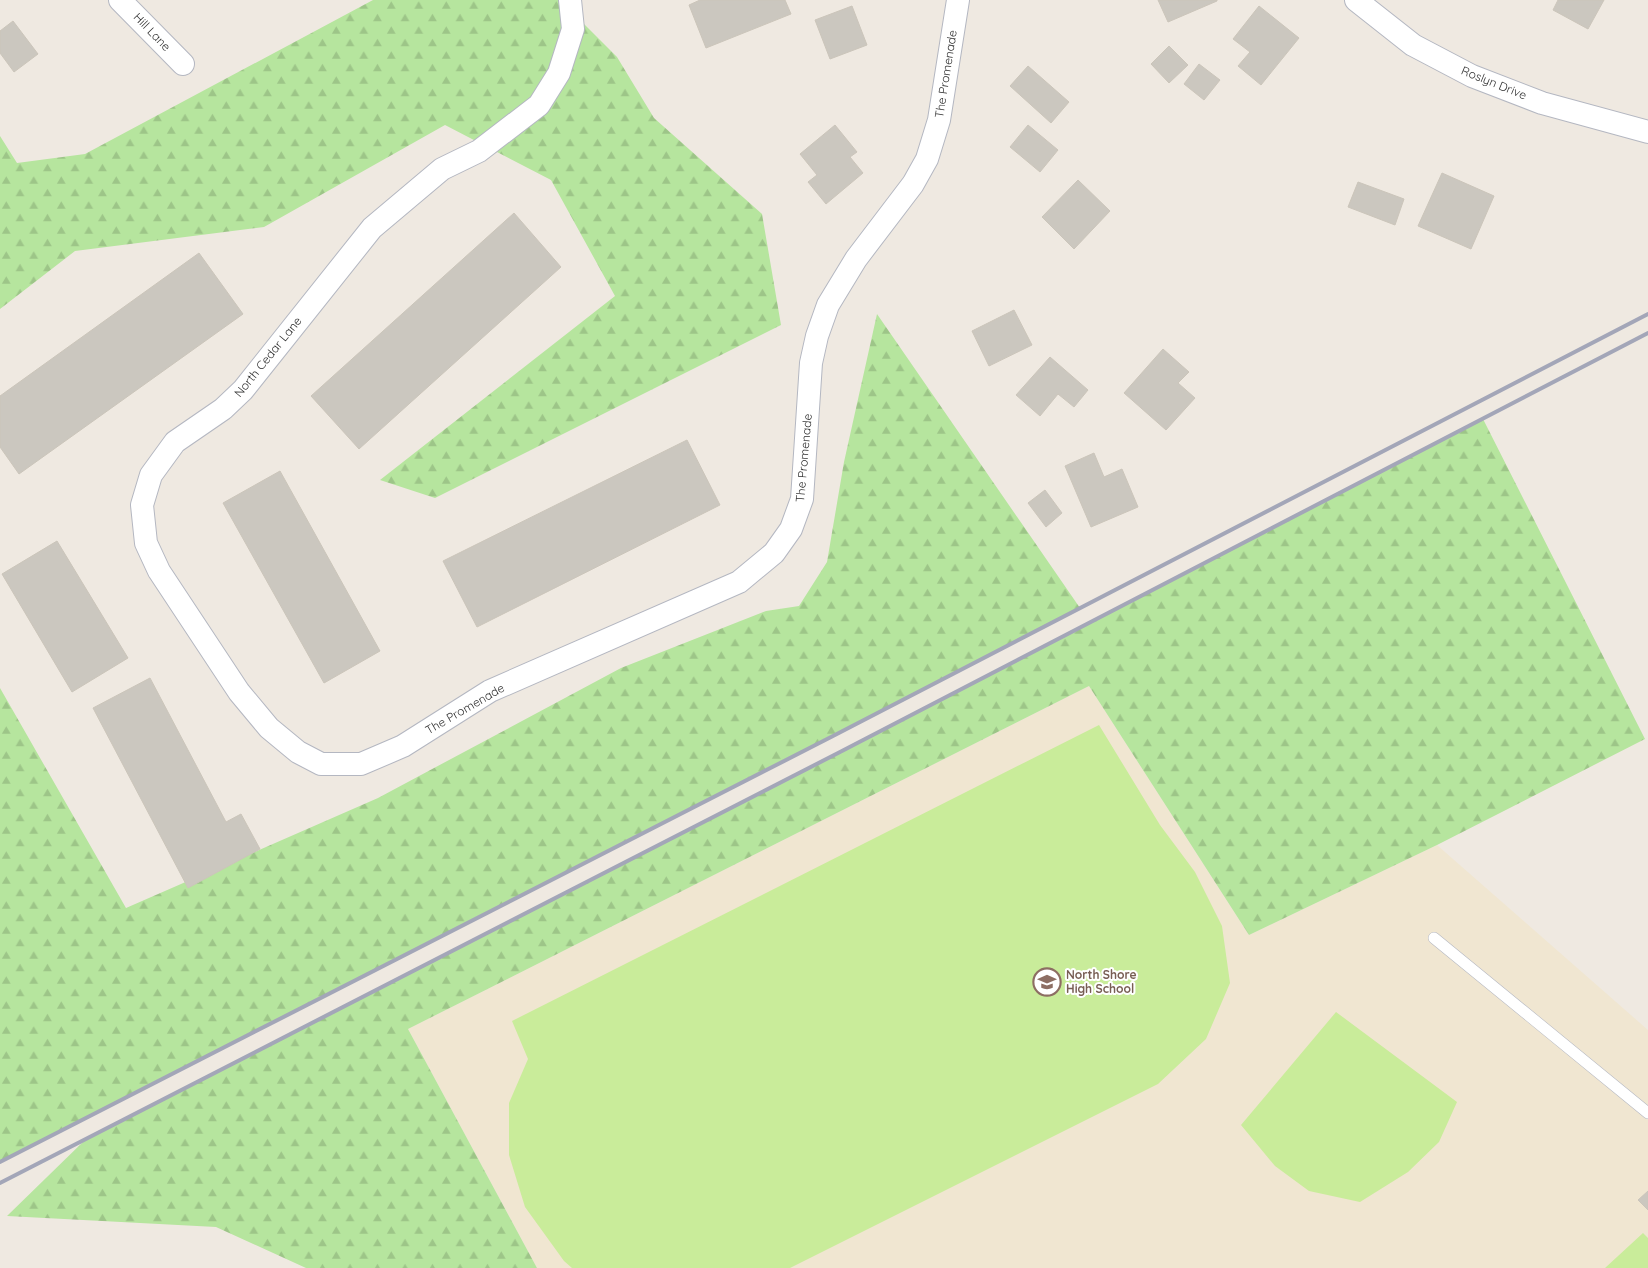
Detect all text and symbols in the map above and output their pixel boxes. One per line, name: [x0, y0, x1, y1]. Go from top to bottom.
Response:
street label: Hill Lane: [131, 9, 174, 54]
street label: The Promenade: [931, 29, 960, 119]
street label: Roslyn Drive: [1459, 63, 1529, 103]
street label: North Cedar Lane: [231, 313, 305, 400]
street label: The Promenade: [792, 413, 815, 503]
street label: The Promenade: [423, 680, 507, 737]
school or university icon: North Shore High School: [1032, 967, 1062, 997]
place label: North Shore High School: [1066, 967, 1137, 996]

